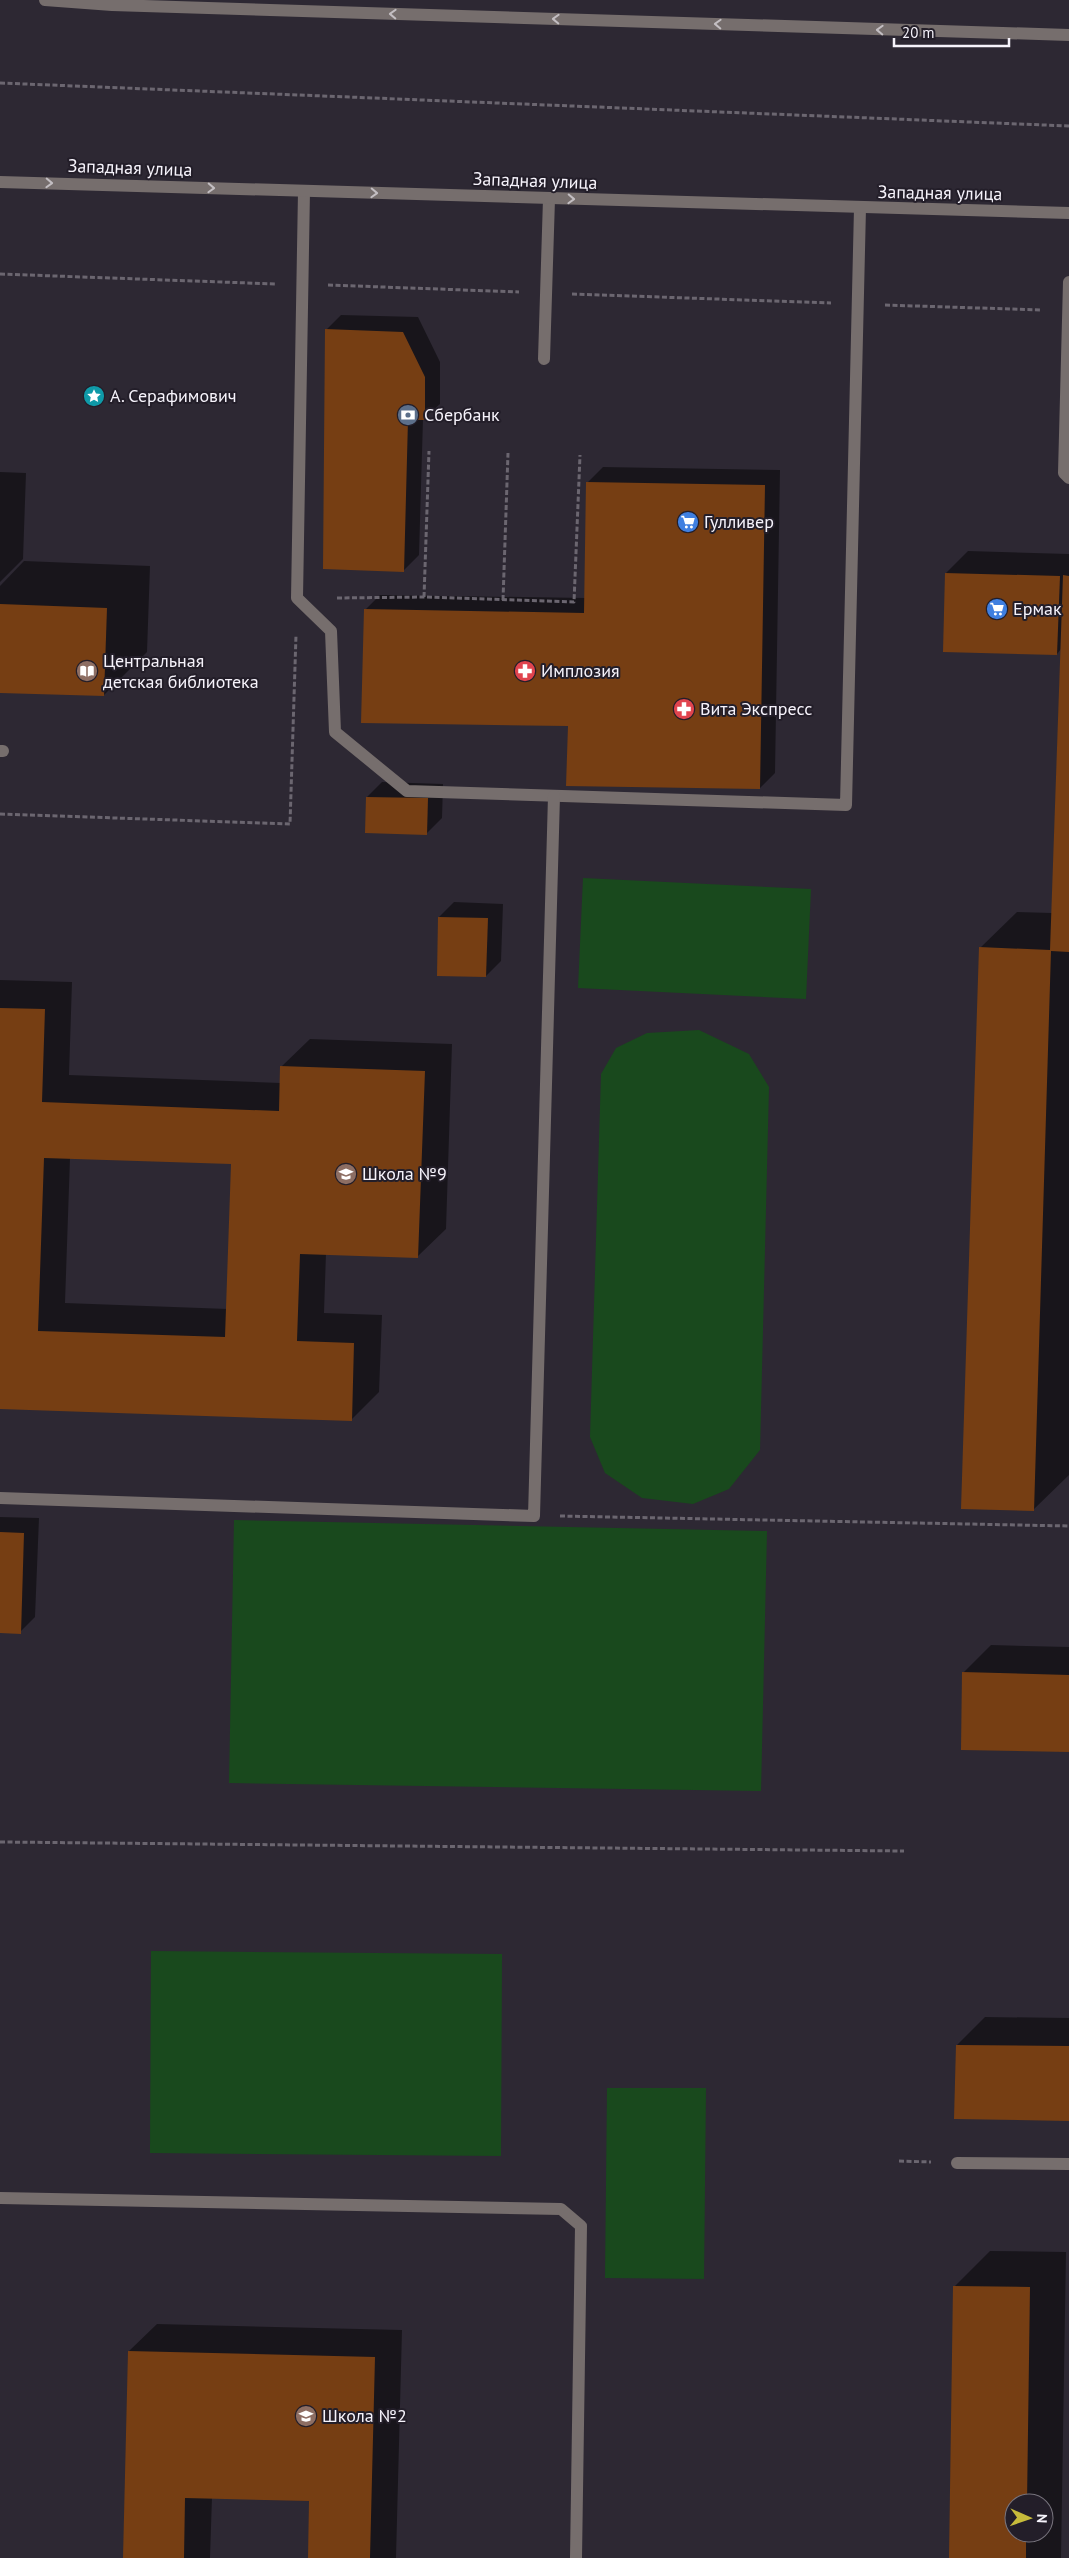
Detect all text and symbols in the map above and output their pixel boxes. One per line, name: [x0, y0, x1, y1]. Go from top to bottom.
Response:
one-way arrow: [389, 9, 396, 19]
one-way arrow: [551, 14, 559, 25]
scale bar: [894, 15, 1009, 47]
one-way arrow: [714, 19, 722, 30]
text: 20 m: [902, 23, 935, 42]
one-way arrow: [876, 24, 884, 35]
street label: Западная улица: [67, 154, 193, 181]
street label: Западная улица: [472, 167, 598, 194]
one-way arrow: [45, 178, 53, 189]
street label: Западная улица: [877, 180, 1003, 205]
one-way arrow: [207, 183, 215, 194]
one-way arrow: [370, 188, 378, 199]
one-way arrow: [567, 194, 575, 205]
place icon: А. Серафимович: [82, 384, 106, 408]
place label: А. Серафимович: [110, 384, 237, 407]
bank icon: Сбербанк: [396, 403, 420, 427]
place label: Сбербанк: [424, 403, 500, 426]
supermarket icon: Гулливер: [676, 510, 700, 534]
place label: Гулливер: [704, 510, 774, 533]
supermarket icon: Ермак: [985, 597, 1009, 621]
place label: Ермак: [1013, 597, 1062, 620]
place label: Центральная детская библиотека: [103, 649, 259, 693]
library icon: Центральная детская библиотека: [75, 659, 99, 683]
pharmacy icon: Имплозия: [513, 659, 537, 683]
place label: Имплозия: [541, 659, 620, 682]
pharmacy icon: Вита Экспресс: [672, 697, 696, 721]
place label: Вита Экспресс: [700, 697, 812, 720]
school or university icon: Школа №9: [334, 1162, 358, 1186]
place label: Школа №9: [362, 1162, 447, 1185]
school or university icon: Школа №2: [294, 2404, 318, 2428]
place label: Школа №2: [322, 2404, 407, 2427]
north arrow: [1004, 2493, 1054, 2543]
text: N: [1033, 2514, 1051, 2523]

